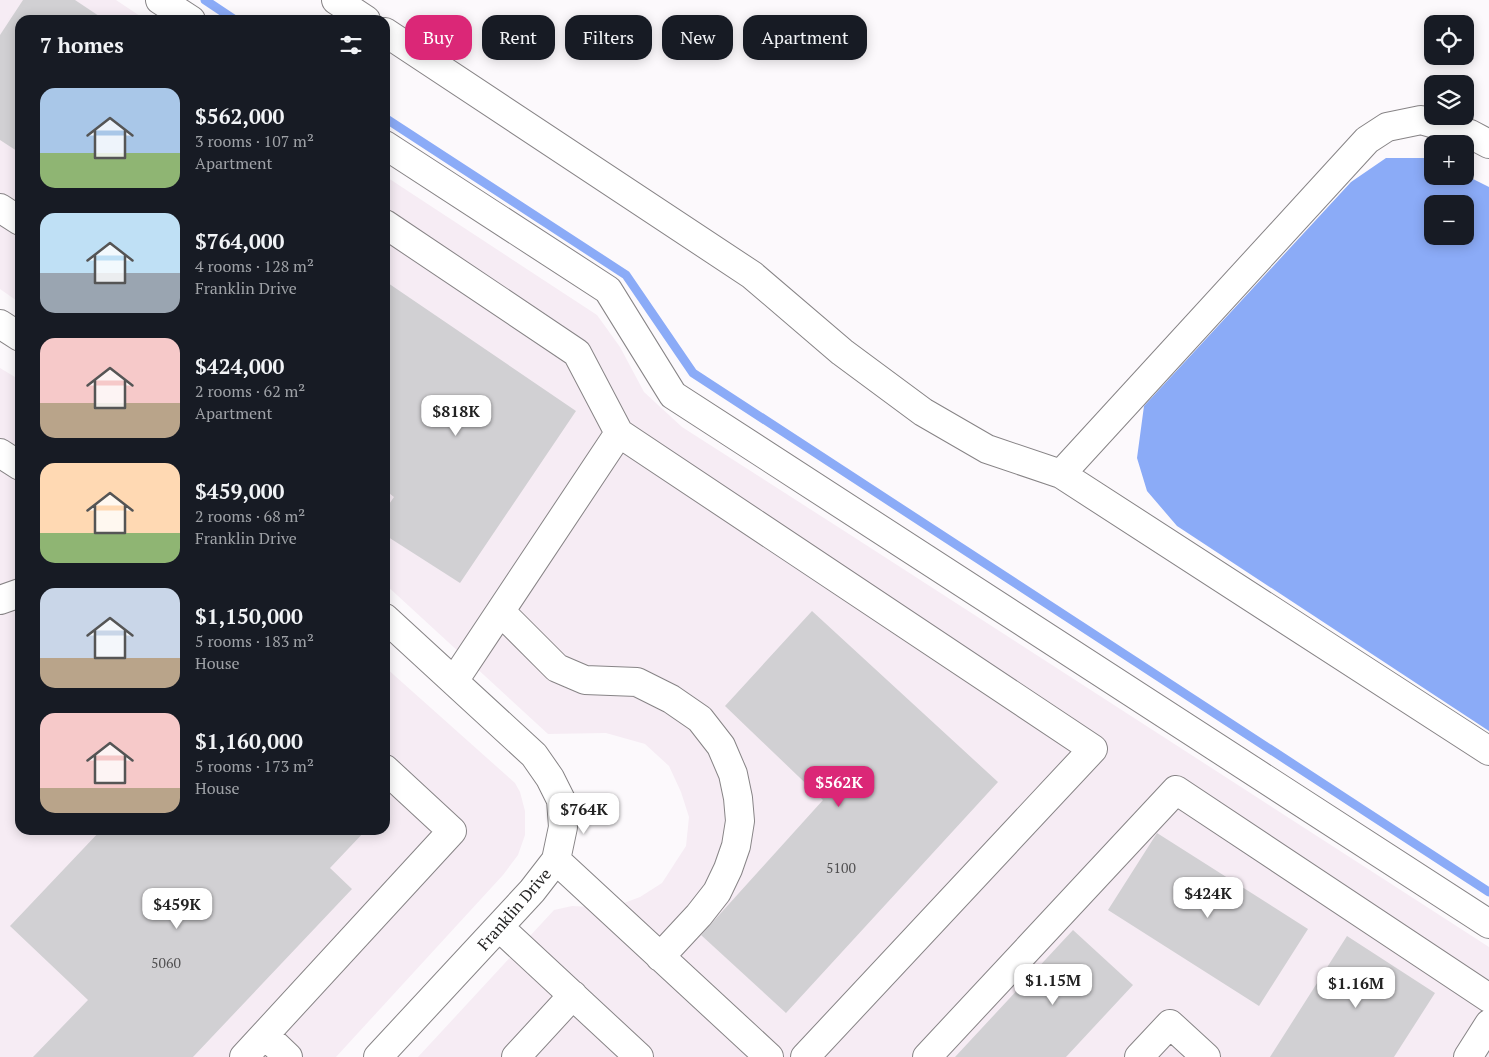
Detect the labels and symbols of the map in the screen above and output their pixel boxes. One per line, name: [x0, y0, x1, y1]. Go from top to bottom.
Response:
pin: $818K: [421, 394, 491, 437]
pin: $562K: [804, 766, 874, 808]
pin: $764K: [549, 792, 619, 835]
house number: 5100: [826, 858, 856, 877]
street label: Franklin Drive: [472, 863, 556, 955]
pin: $424K: [1173, 876, 1243, 919]
pin: $459K: [142, 888, 212, 930]
house number: 5060: [151, 953, 181, 972]
pin: $1.15M: [1012, 964, 1094, 1006]
pin: $1.16M: [1315, 966, 1397, 1009]

